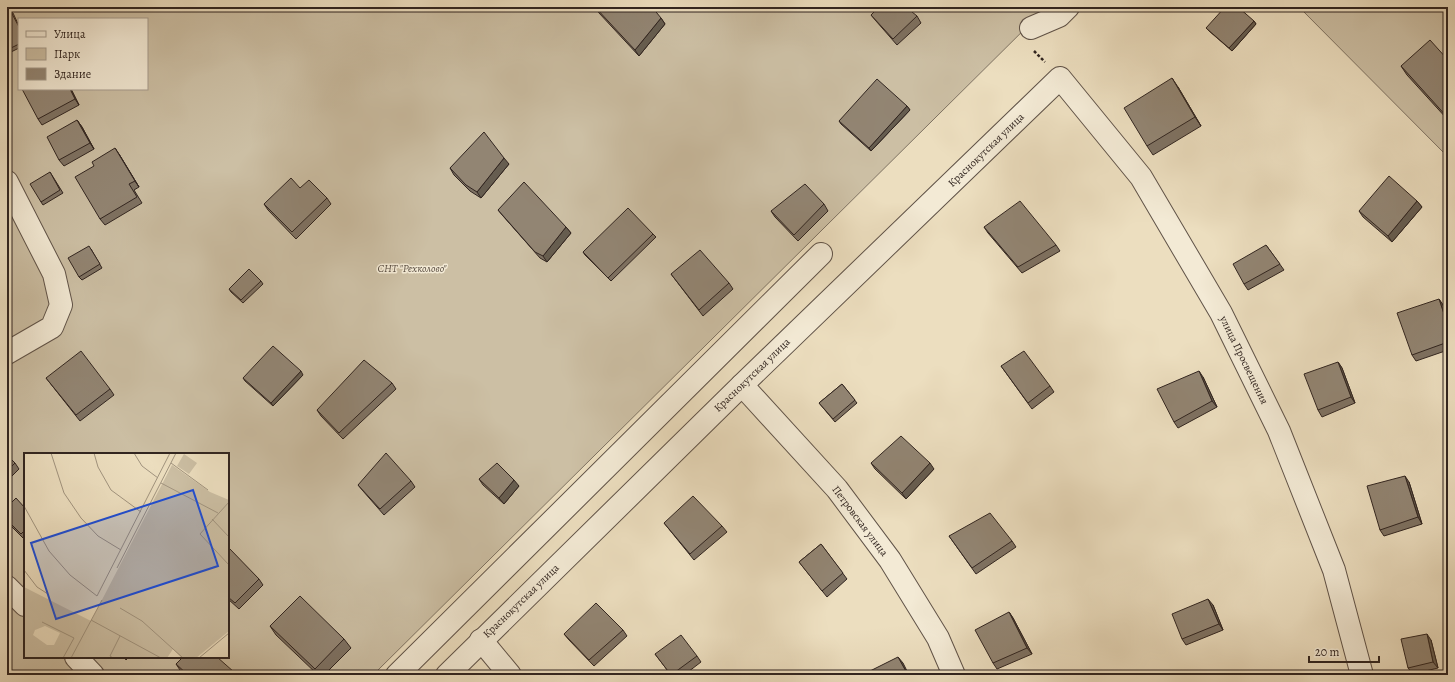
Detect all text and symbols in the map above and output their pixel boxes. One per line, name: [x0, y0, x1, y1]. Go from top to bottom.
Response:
legend: [18, 18, 148, 90]
text: Улица: [54, 26, 86, 42]
text: Парк: [54, 46, 80, 62]
text: Здание: [54, 66, 91, 82]
street label: Краснокутская улица: [945, 109, 1028, 190]
park label: СНТ "Рехколово": [377, 261, 447, 276]
street label: улица Просвещения: [1216, 312, 1272, 407]
street label: Краснокутская улица: [711, 334, 794, 415]
inset map: [24, 453, 229, 658]
street label: Петровская улица: [828, 483, 892, 560]
street label: Краснокутская улица: [480, 560, 563, 641]
scale bar: [1309, 638, 1379, 664]
text: 20 m: [1315, 644, 1339, 660]

